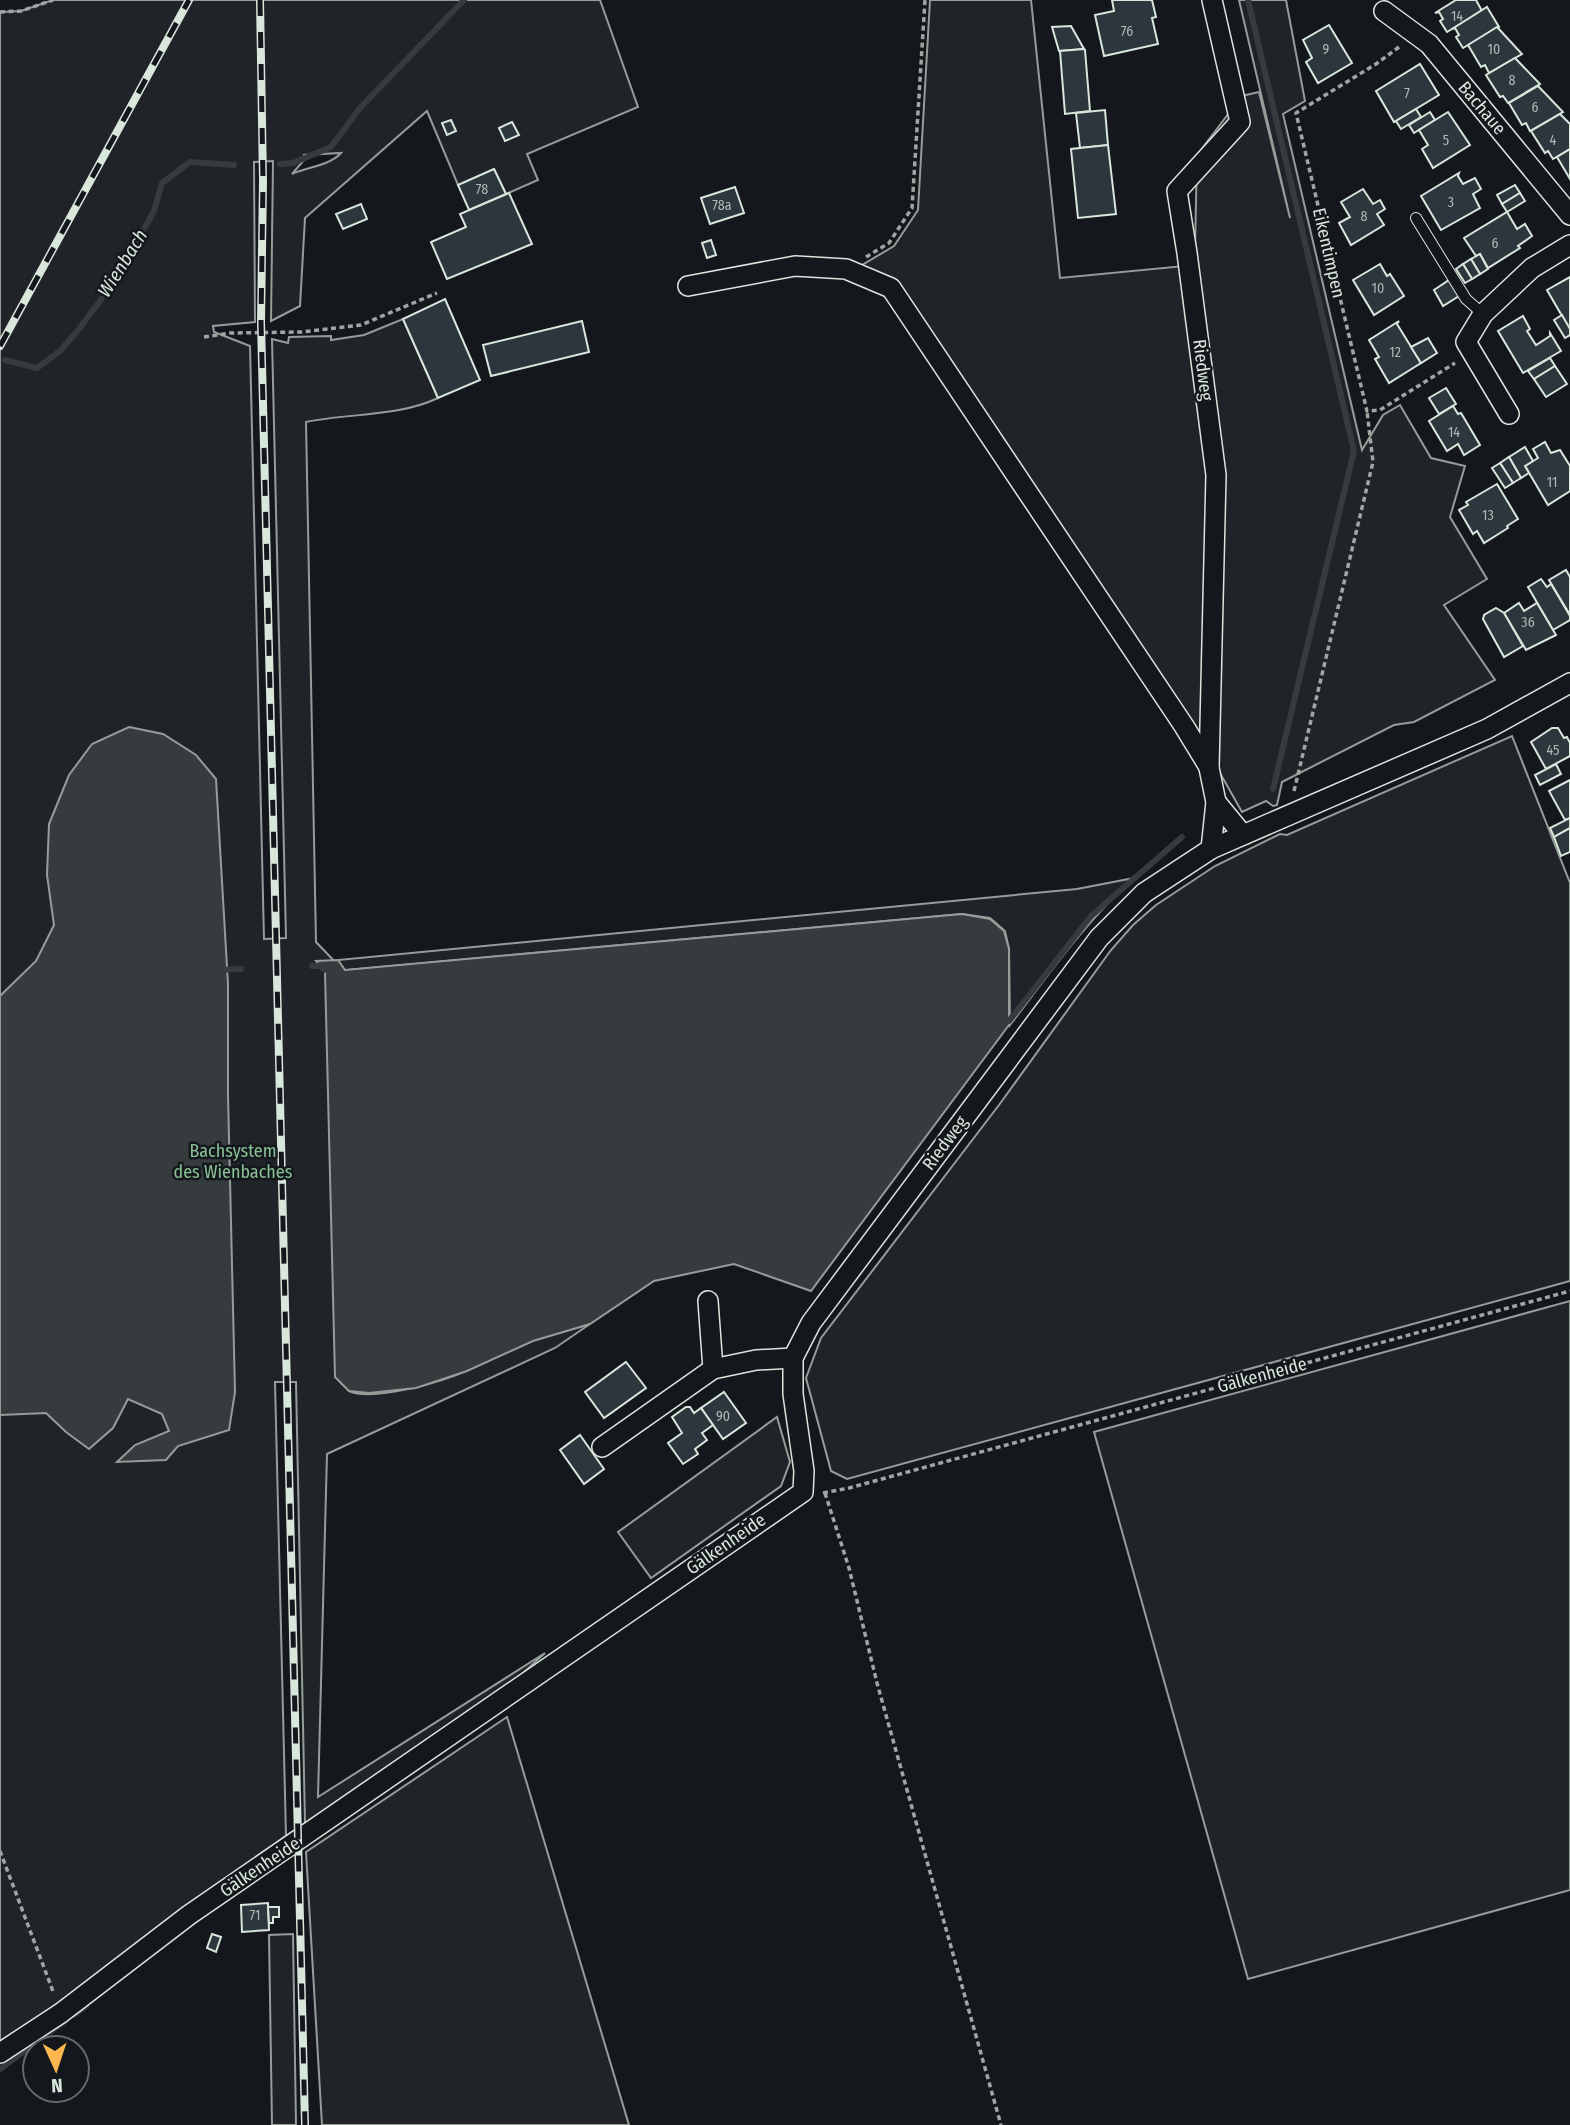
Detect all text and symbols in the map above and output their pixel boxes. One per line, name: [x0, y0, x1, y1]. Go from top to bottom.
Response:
house number: 14: [1451, 8, 1463, 25]
house number: 76: [1121, 23, 1133, 40]
house number: 9: [1323, 41, 1330, 58]
house number: 10: [1488, 41, 1500, 58]
house number: 8: [1509, 72, 1516, 89]
street label: Bachaue: [1453, 77, 1511, 139]
house number: 7: [1404, 85, 1410, 102]
house number: 6: [1532, 99, 1539, 116]
house number: 5: [1443, 132, 1449, 149]
house number: 4: [1550, 132, 1557, 149]
house number: 78: [476, 181, 488, 198]
house number: 3: [1448, 194, 1454, 211]
house number: 78a: [712, 197, 732, 214]
street label: Eikentimpen: [1308, 206, 1350, 300]
house number: 8: [1361, 208, 1368, 225]
water label: Wienbach: [93, 225, 152, 301]
house number: 6: [1492, 235, 1499, 252]
house number: 10: [1372, 280, 1384, 297]
street label: Riedweg: [1188, 338, 1218, 403]
house number: 12: [1389, 344, 1401, 361]
house number: 14: [1448, 424, 1460, 441]
house number: 11: [1547, 474, 1557, 491]
house number: 13: [1482, 507, 1494, 524]
house number: 36: [1521, 614, 1535, 631]
house number: 45: [1546, 742, 1560, 759]
street label: Riedweg: [918, 1111, 973, 1174]
park label: Bachsystem des Wienbaches: [174, 1140, 293, 1183]
street label: Gälkenheide: [1215, 1352, 1309, 1398]
house number: 90: [716, 1408, 730, 1425]
street label: Gälkenheide: [682, 1509, 770, 1579]
street label: Gälkenheide: [216, 1832, 304, 1902]
house number: 71: [250, 1907, 260, 1924]
north arrow: [21, 2034, 91, 2104]
text: N: [51, 2074, 63, 2097]

